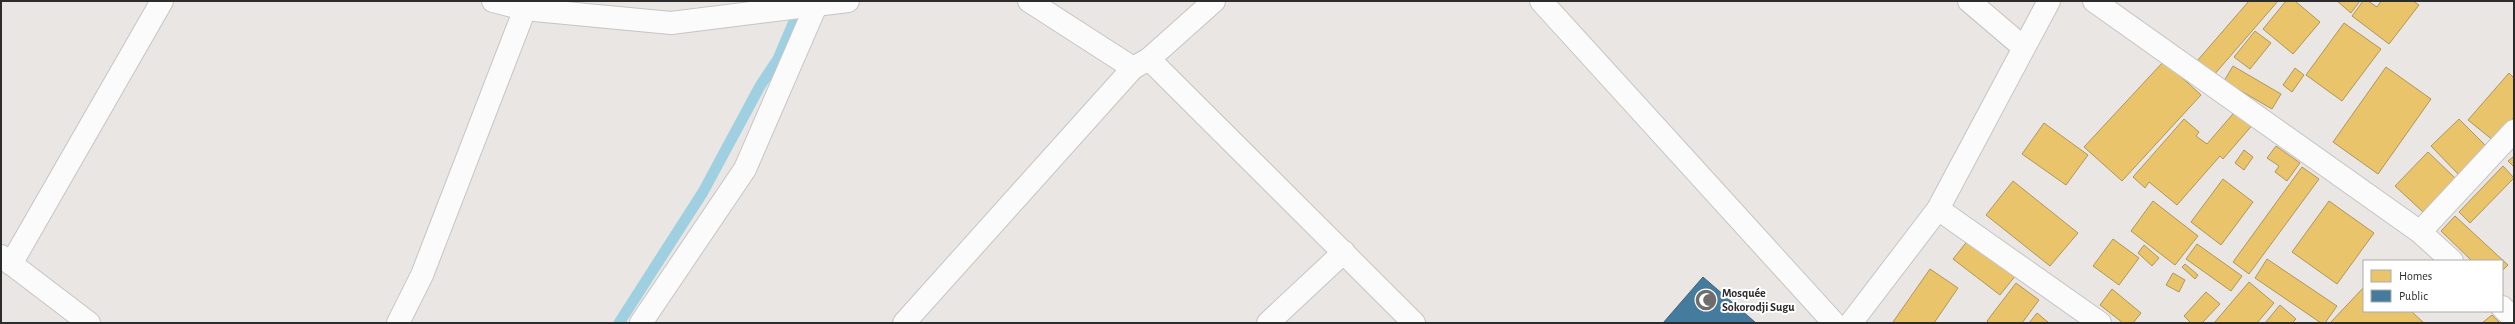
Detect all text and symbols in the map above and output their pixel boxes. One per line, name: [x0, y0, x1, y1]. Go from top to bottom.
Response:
legend: [2363, 260, 2503, 312]
text: Homes: [2399, 270, 2432, 282]
mosque icon: Mosquée Sokorodji Sugu: [1693, 287, 1719, 313]
place label: Mosquée Sokorodji Sugu: [1722, 287, 1795, 314]
text: Public: [2399, 290, 2428, 302]

